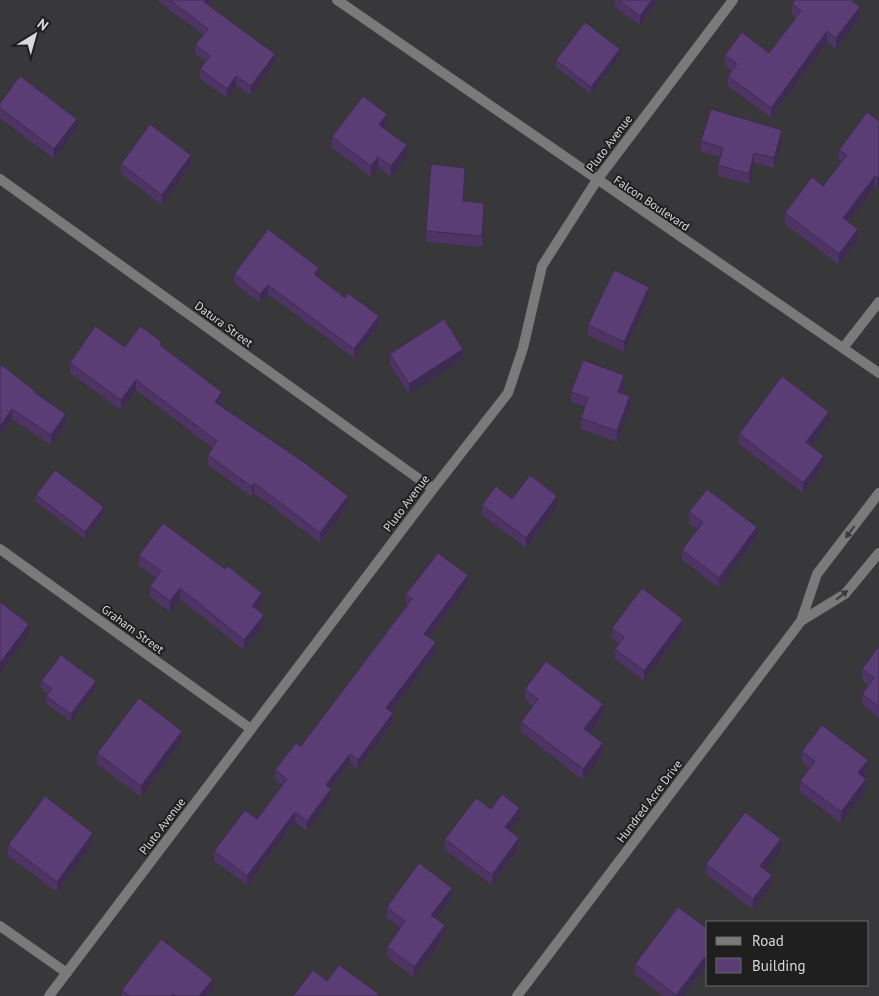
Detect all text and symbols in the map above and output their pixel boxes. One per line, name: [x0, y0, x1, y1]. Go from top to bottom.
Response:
north arrow: [10, 10, 60, 60]
text: N: [34, 15, 52, 35]
street label: Pluto Avenue: [583, 112, 635, 174]
street label: Falcon Boulevard: [611, 172, 693, 234]
street label: Datura Street: [192, 298, 256, 350]
street label: Pluto Avenue: [380, 472, 432, 534]
one-way arrow: [844, 525, 855, 538]
one-way arrow: [836, 589, 849, 600]
street label: Graham Street: [99, 601, 167, 657]
street label: Hundred Acre Drive: [613, 757, 685, 845]
street label: Pluto Avenue: [136, 795, 188, 857]
legend: [706, 921, 869, 986]
text: Road: [752, 931, 784, 950]
text: Building: [752, 956, 806, 975]

